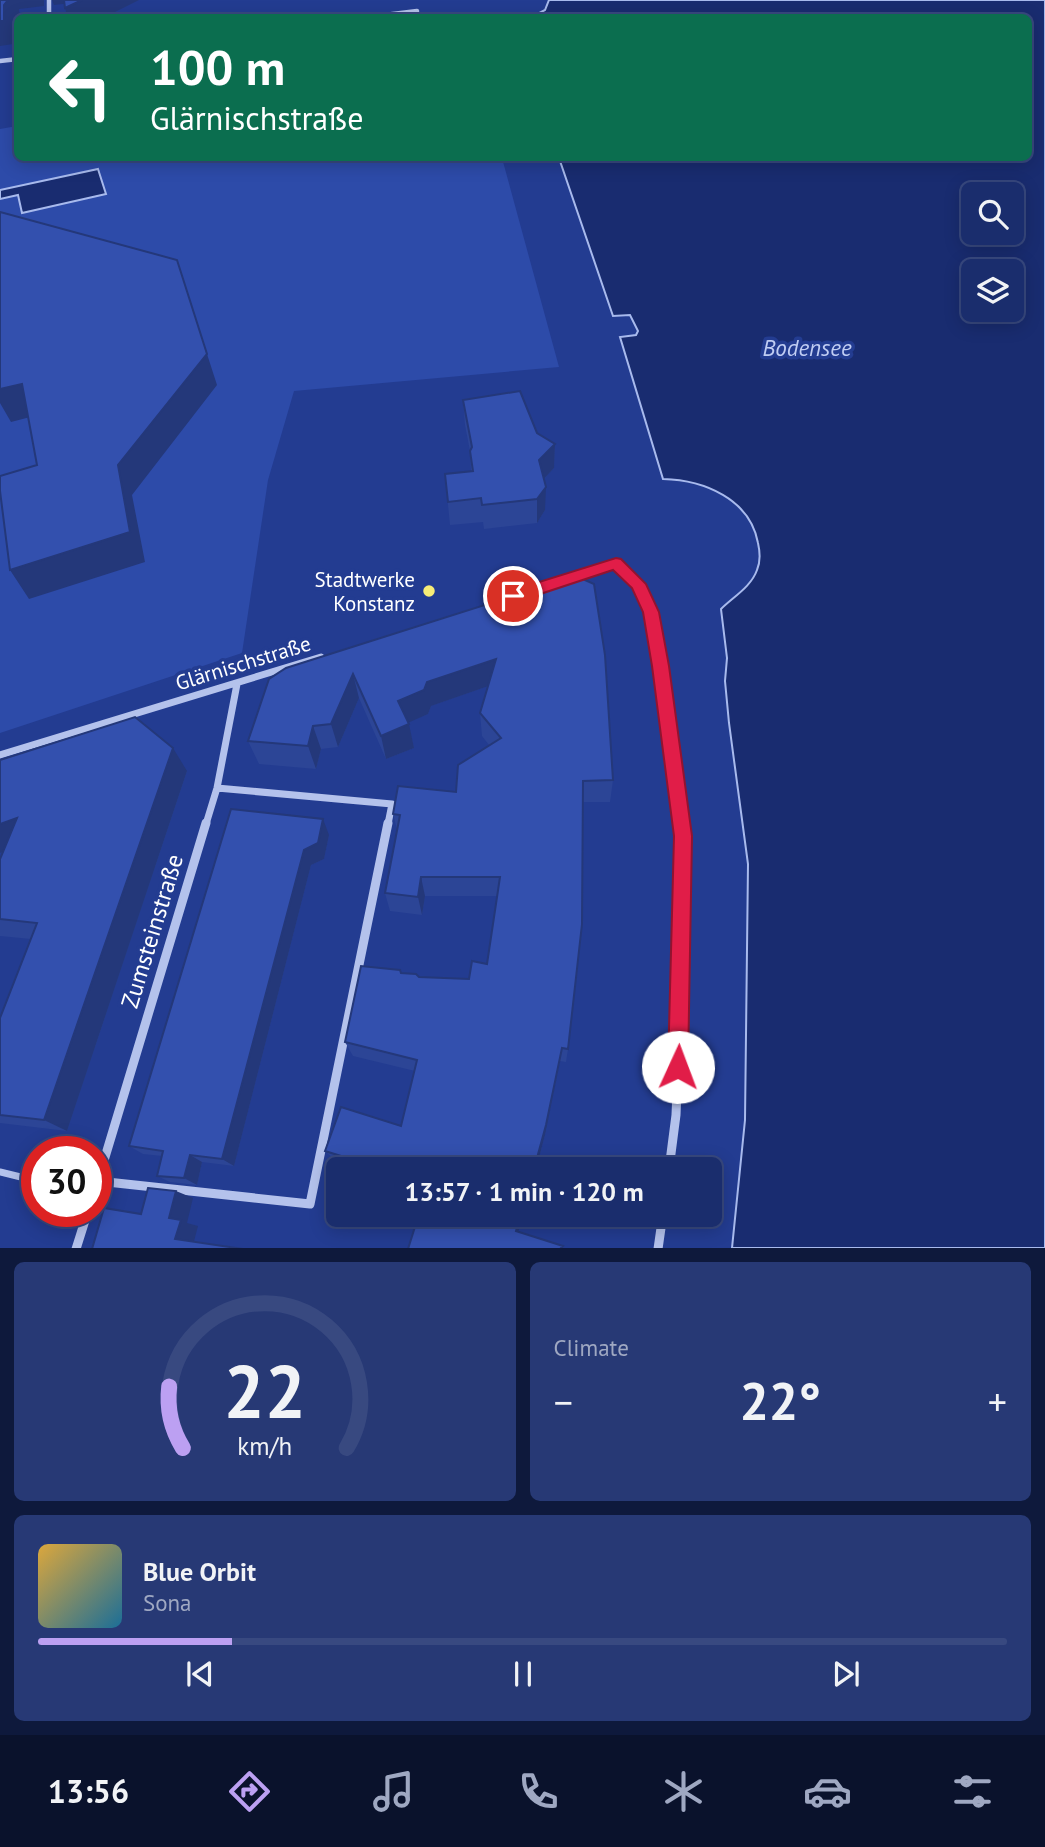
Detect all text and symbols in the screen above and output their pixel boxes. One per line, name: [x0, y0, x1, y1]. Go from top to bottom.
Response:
text: 100 m: [150, 35, 285, 99]
icon: left: [35, 42, 126, 133]
text: Glärnischstraße: [150, 97, 363, 139]
map controls: [961, 182, 1024, 322]
button: search: [961, 182, 1024, 245]
button: layers: [961, 259, 1024, 322]
water label: Bodensee: [762, 333, 852, 362]
place label: Stadtwerke Konstanz: [314, 566, 415, 617]
pin: [483, 566, 543, 626]
icon: arrive: [494, 577, 532, 615]
marker: Stadtwerke Konstanz: [421, 583, 437, 599]
street label: Glärnischstraße: [172, 630, 314, 696]
street label: Zumsteinstraße: [114, 850, 190, 1012]
position arrow: [641, 1030, 715, 1104]
speed limit sign: 30: [21, 1136, 112, 1227]
text: 13:57 · 1 min · 120 m: [404, 1175, 644, 1208]
text: Climate: [554, 1333, 629, 1362]
text: 22: [223, 1344, 306, 1438]
text: 22°: [739, 1367, 821, 1434]
text: −: [554, 1377, 573, 1426]
text: +: [988, 1377, 1007, 1426]
text: km/h: [237, 1429, 292, 1461]
text: Blue Orbit: [143, 1555, 256, 1588]
text: Sona: [143, 1588, 192, 1617]
icon: previous: [181, 1655, 219, 1693]
icon: pause: [504, 1655, 542, 1693]
icon: next: [827, 1655, 865, 1693]
icon: directions: [225, 1767, 274, 1816]
icon: music: [369, 1767, 418, 1816]
icon: phone: [514, 1767, 563, 1816]
icon: climate: [659, 1767, 708, 1816]
icon: car: [803, 1767, 852, 1816]
icon: filters: [948, 1767, 997, 1816]
text: 13:56: [48, 1770, 129, 1812]

